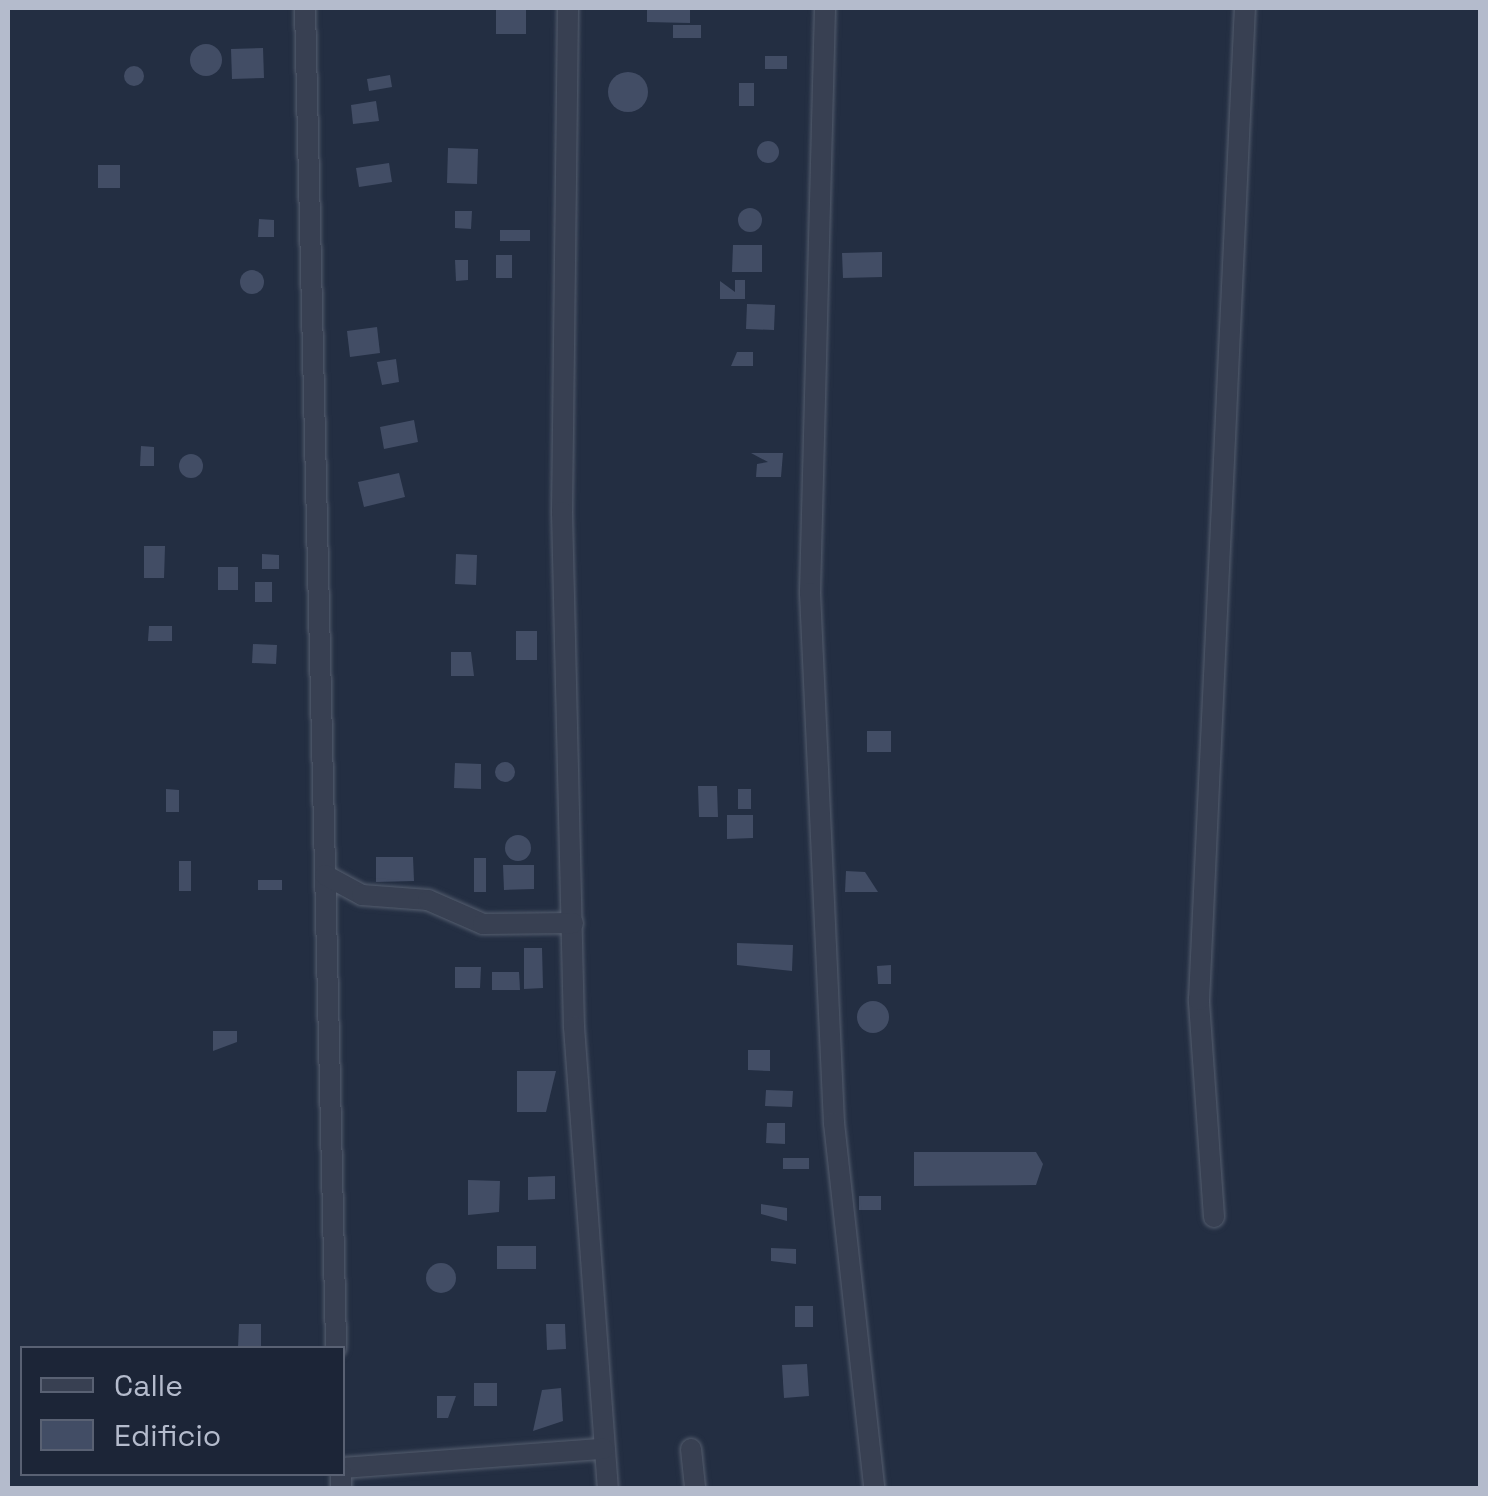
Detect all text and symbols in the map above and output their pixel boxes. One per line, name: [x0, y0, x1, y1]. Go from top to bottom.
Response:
legend: [20, 1346, 345, 1476]
text: Calle: [114, 1366, 183, 1405]
text: Edificio: [114, 1416, 221, 1455]

